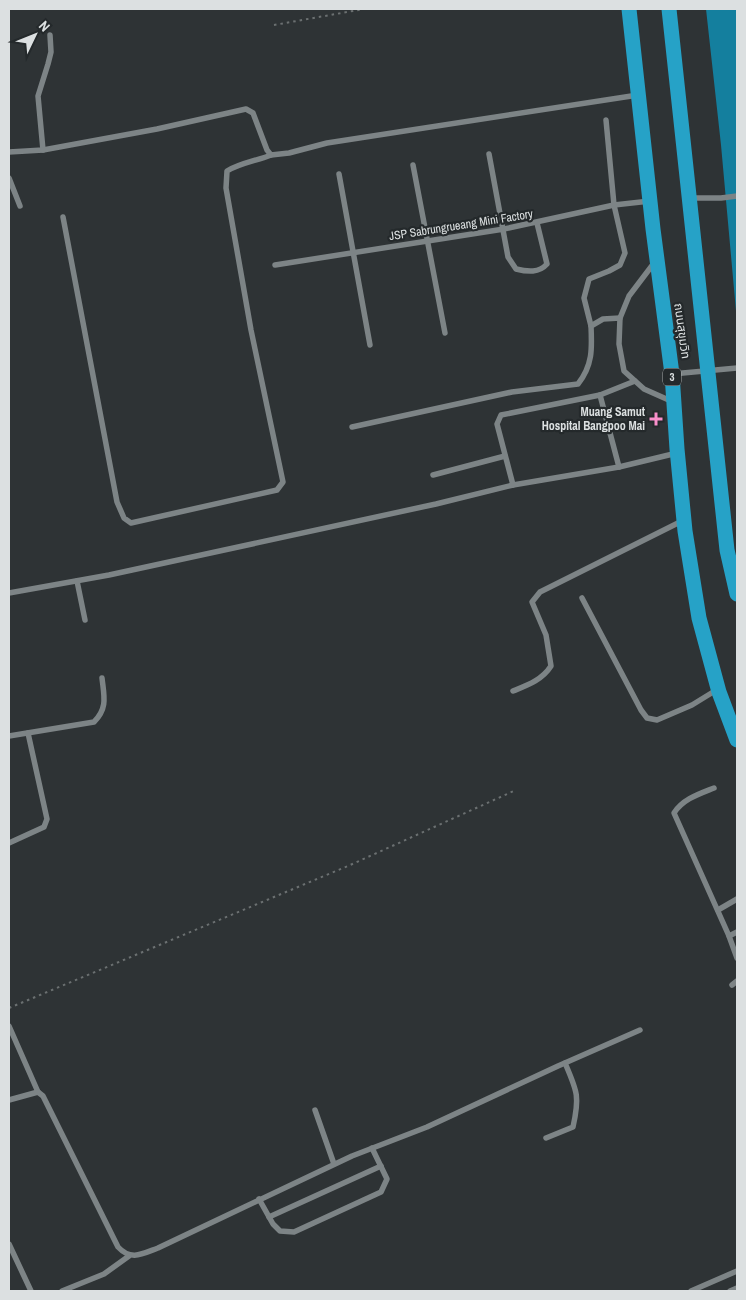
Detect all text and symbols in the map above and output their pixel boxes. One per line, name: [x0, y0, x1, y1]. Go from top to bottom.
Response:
north arrow: [10, 10, 60, 60]
text: N: [35, 17, 54, 35]
street label: JSP Sabrungrueang Mini Factory: [388, 206, 534, 244]
street label: ถนนสุขุมวิท: [670, 302, 694, 360]
road number: 3: [663, 368, 681, 386]
place label: Muang Samut Hospital Bangpoo Mai: [542, 404, 646, 434]
marker: Muang Samut Hospital Bangpoo Mai: [649, 412, 663, 426]

